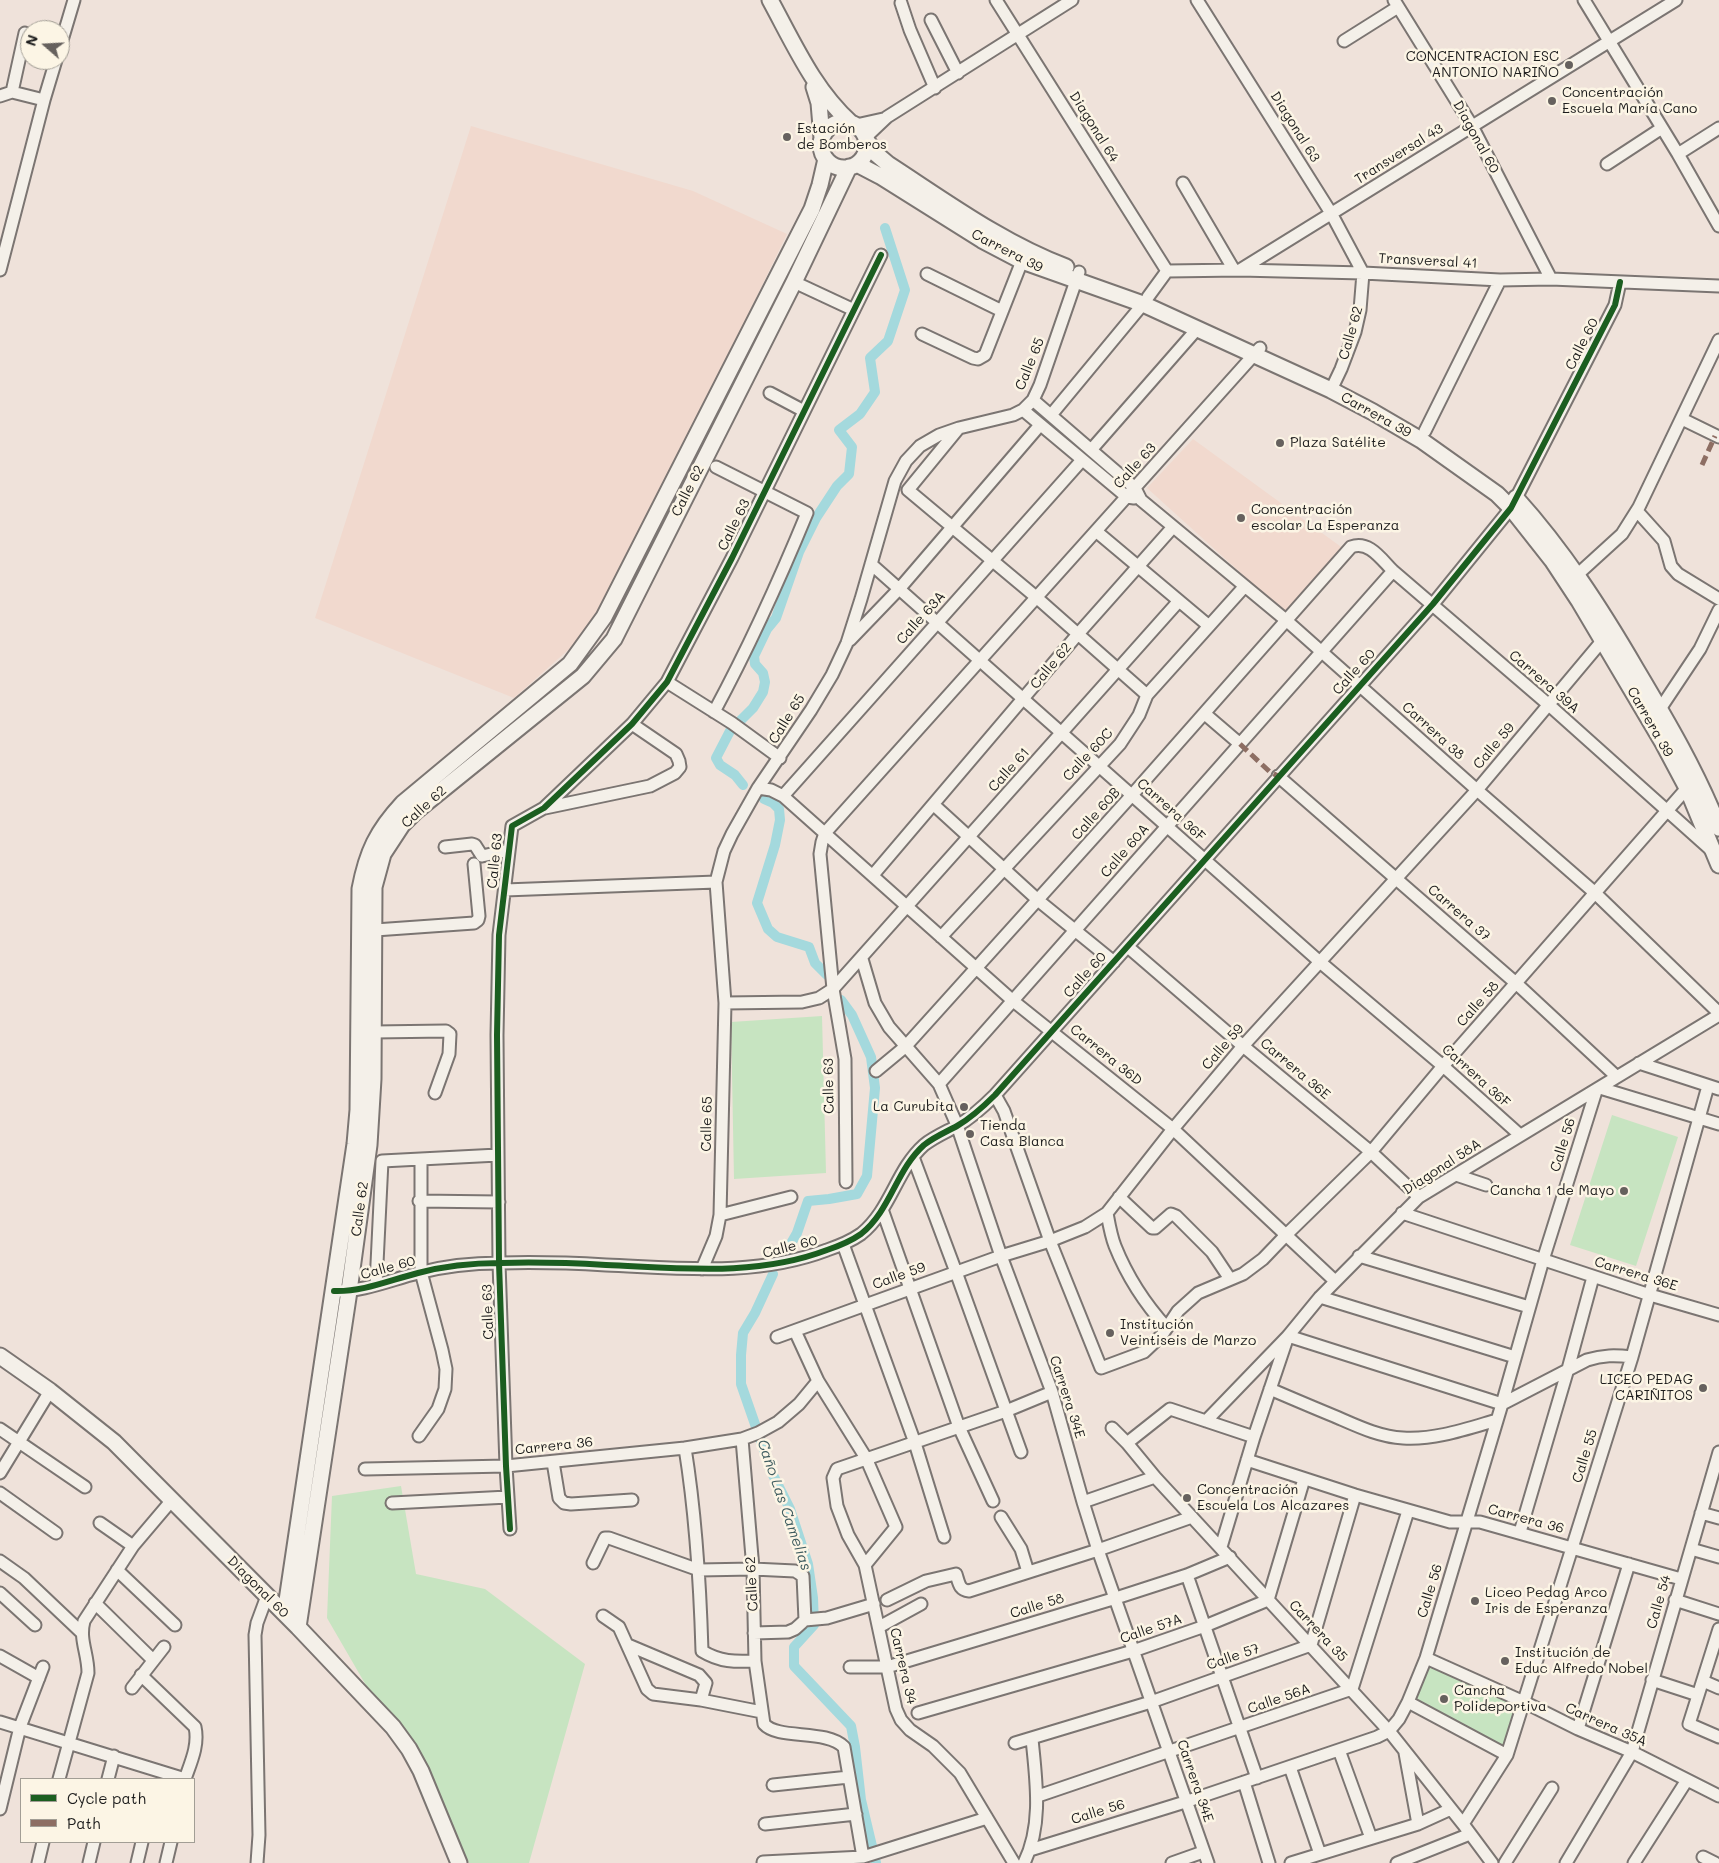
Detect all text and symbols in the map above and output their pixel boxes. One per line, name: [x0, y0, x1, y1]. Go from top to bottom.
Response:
north arrow: [20, 20, 70, 70]
text: N: [21, 32, 42, 48]
place label: CONCENTRACION ESC ANTONIO NARIÑO: [1406, 49, 1559, 82]
marker: CONCENTRACION ESC ANTONIO NARIÑO: [1563, 59, 1575, 71]
place label: Concentración Escuela María Cano: [1562, 85, 1697, 118]
street label: Diagonal 64: [1066, 89, 1122, 165]
street label: Diagonal 63: [1267, 89, 1323, 165]
marker: Concentración Escuela María Cano: [1546, 95, 1558, 107]
street label: Diagonal 60: [1449, 98, 1503, 176]
street label: Transversal 43: [1352, 120, 1446, 188]
place label: Estación de Bomberos: [797, 121, 887, 154]
marker: Estación de Bomberos: [781, 131, 793, 143]
street label: Carrera 39: [968, 226, 1046, 276]
street label: Transversal 41: [1378, 250, 1478, 272]
street label: Calle 62: [1335, 304, 1367, 362]
street label: Calle 60: [1562, 315, 1602, 373]
street label: Calle 65: [1012, 335, 1048, 393]
street label: Carrera 39: [1338, 389, 1414, 441]
place label: Plaza Satélite: [1290, 435, 1386, 451]
marker: Plaza Satélite: [1274, 437, 1286, 449]
street label: Calle 63: [1110, 440, 1160, 492]
street label: Calle 62: [668, 463, 708, 519]
street label: Calle 63: [714, 496, 754, 554]
place label: Concentración escolar La Esperanza: [1251, 502, 1399, 534]
marker: Concentración escolar La Esperanza: [1235, 512, 1247, 524]
street label: Calle 63A: [893, 588, 949, 648]
street label: Calle 62: [1027, 639, 1075, 693]
street label: Calle 60: [1329, 646, 1379, 698]
street label: Carrera 39A: [1505, 647, 1583, 717]
street label: Carrera 39: [1623, 684, 1677, 760]
street label: Calle 65: [765, 691, 809, 747]
street label: Carrera 38: [1398, 699, 1468, 763]
street label: Calle 59: [1470, 719, 1518, 773]
street label: Calle 60C: [1059, 725, 1117, 785]
street label: Calle 61: [985, 744, 1033, 796]
street label: Carrera 36F: [1133, 775, 1209, 845]
street label: Calle 62: [398, 782, 450, 832]
street label: Calle 60B: [1068, 784, 1124, 844]
street label: Calle 60A: [1097, 821, 1153, 881]
street label: Calle 63: [484, 832, 506, 890]
street label: Carrera 37: [1424, 881, 1494, 945]
street label: Calle 60: [1060, 949, 1110, 1001]
street label: Calle 58: [1453, 978, 1503, 1030]
street label: Carrera 36D: [1067, 1021, 1145, 1089]
street label: Calle 59: [1199, 1021, 1247, 1073]
street label: Carrera 36E: [1257, 1035, 1333, 1103]
street label: Carrera 36F: [1438, 1041, 1514, 1111]
street label: Calle 63: [820, 1058, 838, 1114]
street label: Calle 65: [698, 1096, 716, 1152]
place label: La Curubita: [873, 1099, 954, 1115]
marker: La Curubita: [958, 1101, 970, 1113]
street label: Calle 56: [1547, 1116, 1579, 1174]
place label: Tienda Casa Blanca: [980, 1118, 1064, 1150]
marker: Tienda Casa Blanca: [964, 1128, 976, 1140]
street label: Diagonal 58A: [1400, 1135, 1484, 1199]
street label: Calle 62: [348, 1181, 372, 1237]
place label: Cancha 1 de Mayo: [1490, 1183, 1614, 1199]
marker: Cancha 1 de Mayo: [1618, 1185, 1630, 1197]
street label: Calle 60: [761, 1232, 819, 1262]
street label: Calle 60: [359, 1253, 417, 1283]
street label: Carrera 36E: [1592, 1253, 1680, 1295]
street label: Calle 59: [870, 1259, 928, 1293]
street label: Calle 63: [479, 1284, 497, 1340]
place label: Institución Veintiseis de Marzo: [1120, 1317, 1256, 1350]
marker: Institución Veintiseis de Marzo: [1104, 1327, 1116, 1339]
street label: Carrera 34E: [1046, 1353, 1088, 1441]
place label: LICEO PEDAG CARIÑITOS: [1600, 1372, 1693, 1404]
marker: LICEO PEDAG CARIÑITOS: [1697, 1382, 1709, 1394]
street label: Calle 55: [1569, 1427, 1601, 1485]
street label: Carrera 36: [514, 1434, 594, 1458]
water label: Caño Las Camelias: [753, 1437, 815, 1573]
place label: Concentración Escuela Los Alcazares: [1197, 1482, 1349, 1514]
marker: Concentración Escuela Los Alcazares: [1181, 1492, 1193, 1504]
street label: Carrera 36: [1486, 1501, 1566, 1537]
street label: Diagonal 60: [224, 1553, 292, 1621]
street label: Calle 62: [742, 1556, 762, 1612]
street label: Calle 56: [1414, 1562, 1446, 1620]
street label: Calle 54: [1643, 1573, 1675, 1631]
place label: Liceo Pedag Arco Iris de Esperanza: [1485, 1585, 1608, 1618]
street label: Calle 58: [1008, 1590, 1066, 1622]
marker: Liceo Pedag Arco Iris de Esperanza: [1469, 1595, 1481, 1607]
street label: Carrera 35: [1285, 1597, 1351, 1665]
street label: Calle 57A: [1118, 1611, 1184, 1647]
street label: Carrera 34: [886, 1626, 920, 1706]
street label: Calle 57: [1204, 1640, 1262, 1674]
place label: Institución de Educ Alfredo Nobel: [1515, 1645, 1648, 1678]
marker: Institución de Educ Alfredo Nobel: [1499, 1655, 1511, 1667]
street label: Calle 56A: [1245, 1680, 1313, 1718]
place label: Cancha Polideportiva: [1454, 1683, 1547, 1715]
marker: Cancha Polideportiva: [1438, 1693, 1450, 1705]
street label: Carrera 35A: [1563, 1699, 1649, 1751]
street label: Carrera 34E: [1173, 1738, 1217, 1824]
legend: [20, 1778, 195, 1843]
text: Cycle path: [67, 1788, 146, 1808]
street label: Calle 56: [1069, 1796, 1127, 1828]
text: Path: [67, 1813, 101, 1833]

